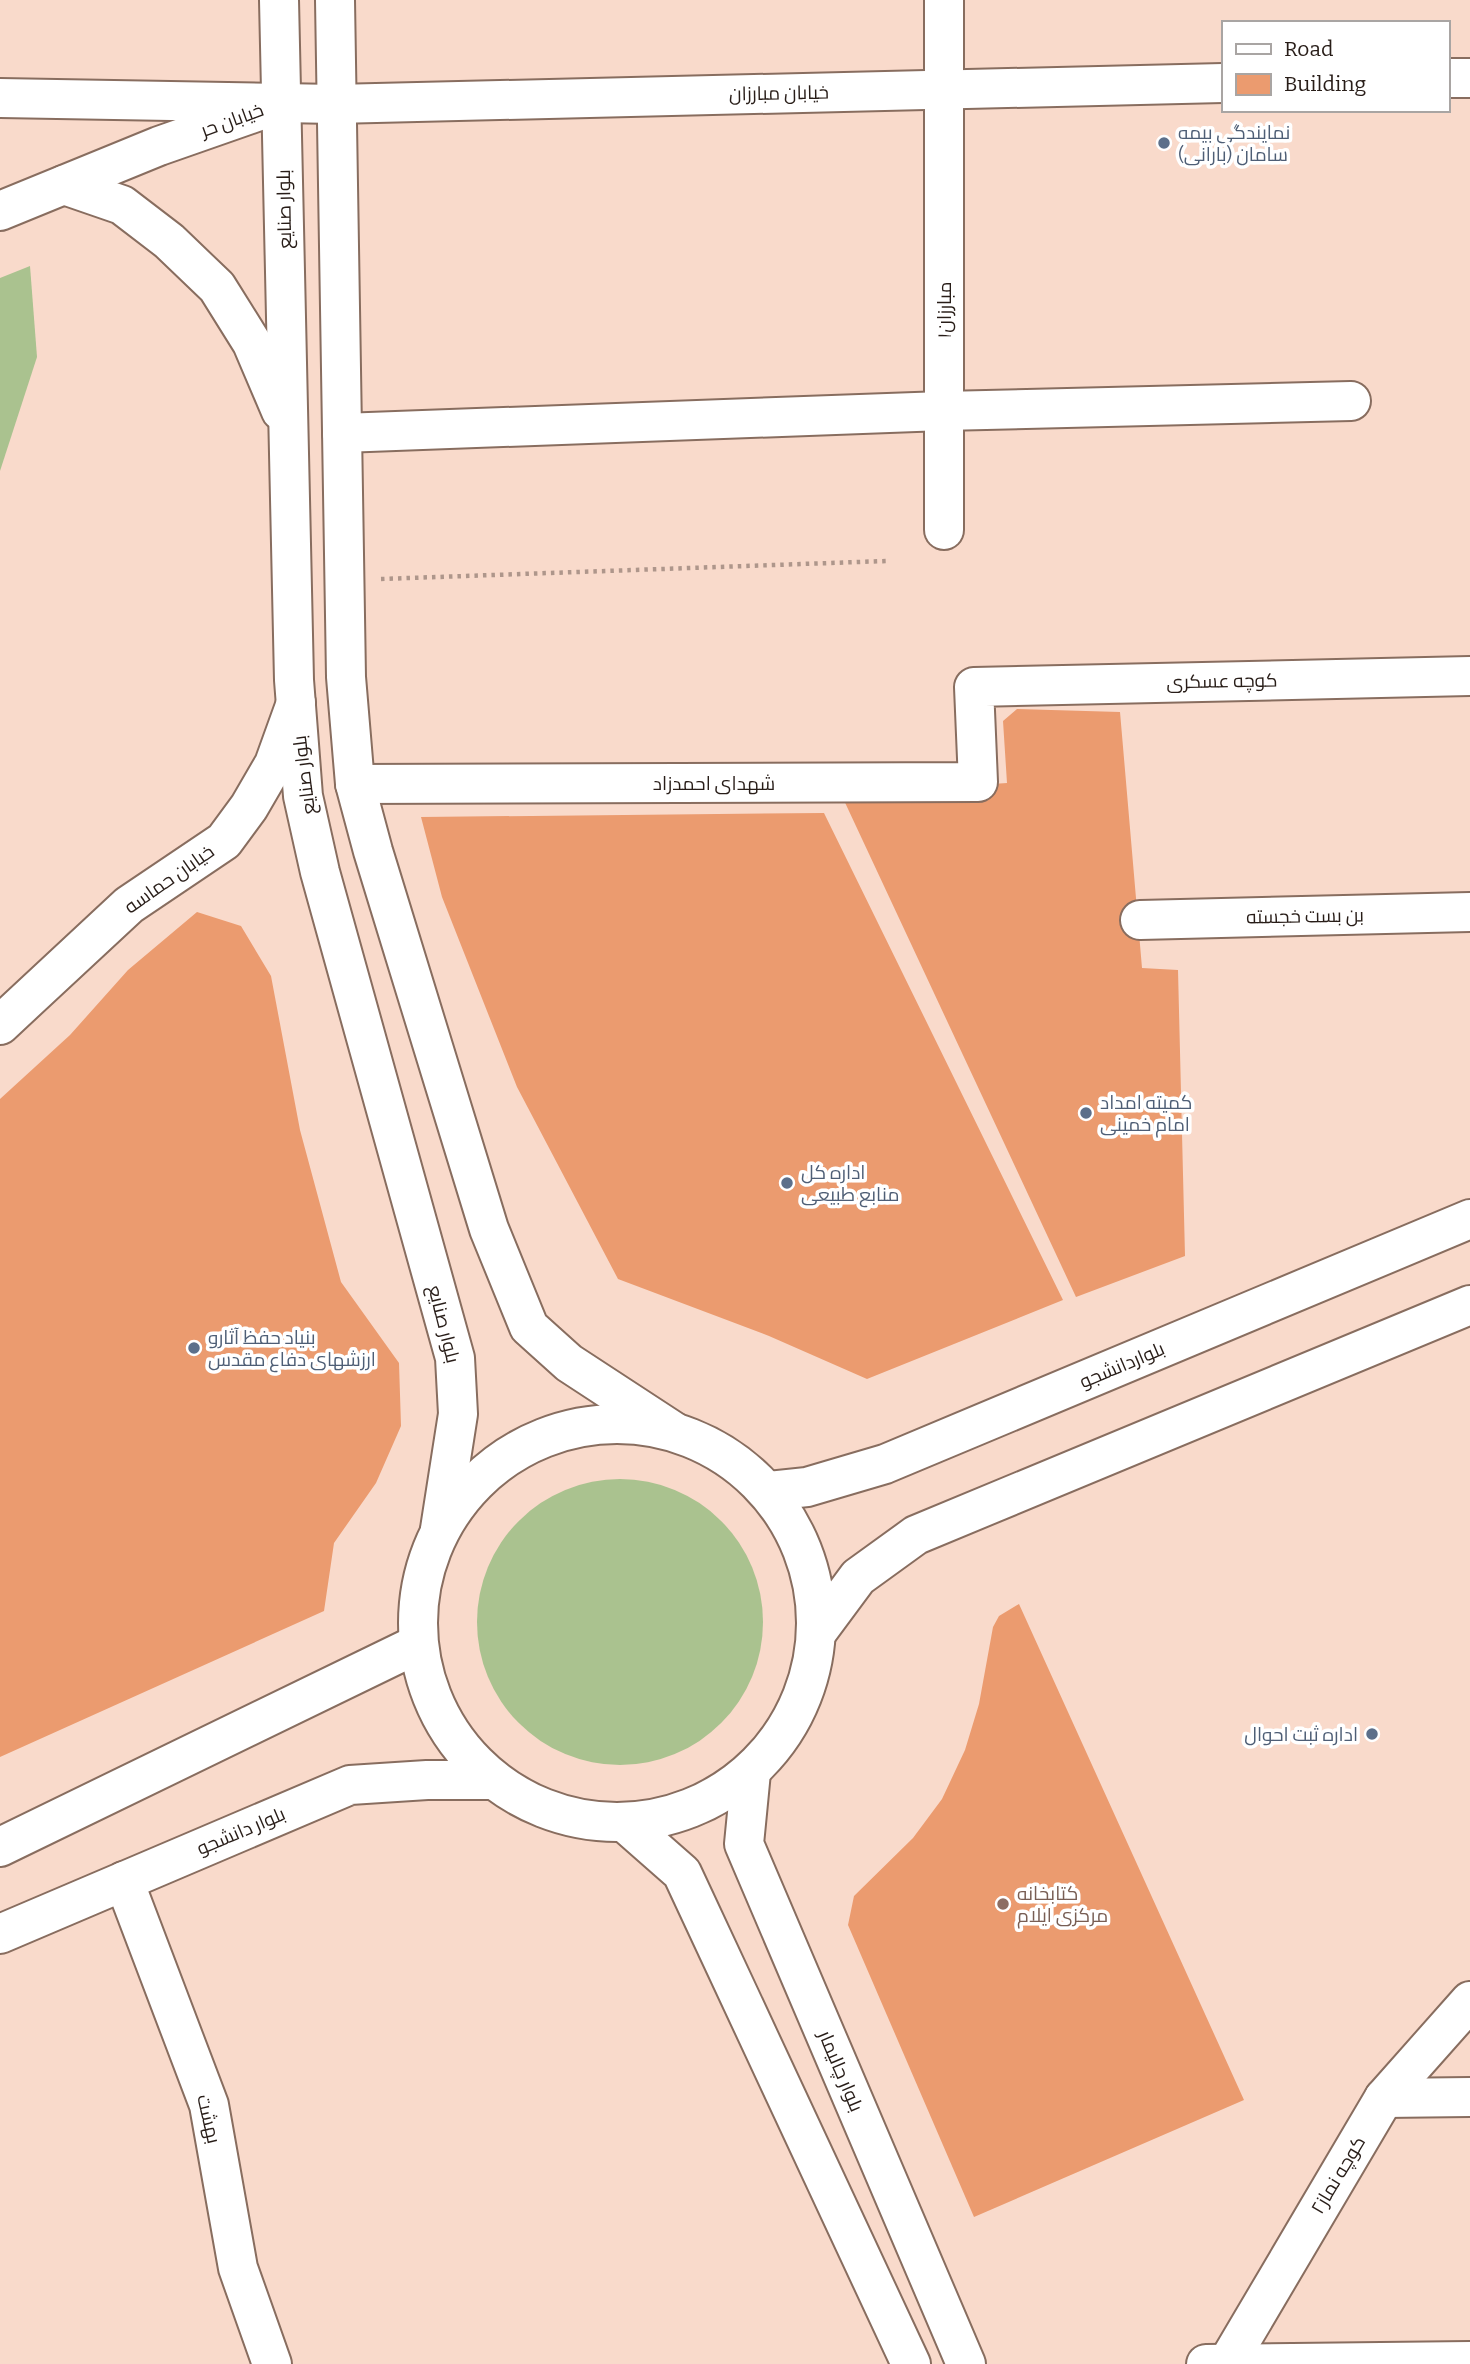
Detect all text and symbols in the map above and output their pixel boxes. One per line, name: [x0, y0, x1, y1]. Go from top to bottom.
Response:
legend: [1222, 21, 1449, 112]
text: Road: [1284, 36, 1333, 62]
text: Building: [1284, 71, 1367, 97]
street label: خیابان مبارزان: [729, 81, 829, 105]
street label: خیابان حر: [197, 98, 267, 142]
place label: نمایندگی بیمه سامان (بارانی): [1178, 121, 1290, 166]
marker: نمایندگی بیمه سامان (بارانی): [1156, 135, 1172, 151]
street label: بلوار صنایع: [272, 169, 298, 249]
street label: مبارزان۱: [933, 281, 956, 339]
street label: کوچه عسکری: [1166, 669, 1278, 694]
street label: بلوار صنایع: [288, 734, 322, 816]
street label: شهدای احمدزاد: [653, 772, 775, 795]
street label: خیابان حماسه: [120, 840, 218, 918]
street label: بن بست خجسته: [1246, 903, 1364, 929]
place label: کمیته امداد امام خمینی: [1100, 1091, 1192, 1138]
marker: کمیته امداد امام خمینی: [1078, 1105, 1094, 1121]
place label: اداره کل منابع طبیعی: [801, 1161, 899, 1208]
marker: اداره کل منابع طبیعی: [779, 1175, 795, 1191]
street label: بلوار صنایع: [421, 1283, 465, 1366]
place label: بنیاد حفظ آثارو ارزشهای دفاع مقدس: [208, 1326, 376, 1373]
street label: بلواردانشجو: [1076, 1337, 1168, 1393]
marker: بنیاد حفظ آثارو ارزشهای دفاع مقدس: [186, 1340, 202, 1356]
place label: اداره ثبت احوال: [1244, 1723, 1358, 1746]
marker: اداره ثبت احوال: [1364, 1726, 1380, 1742]
street label: بلوار دانشجو: [193, 1802, 289, 1860]
place label: کتابخانه مرکزی ایلام: [1017, 1882, 1108, 1929]
marker: کتابخانه مرکزی ایلام: [995, 1896, 1011, 1912]
street label: بلوار چالیمار: [812, 2026, 868, 2116]
street label: بهشت: [192, 2092, 226, 2146]
street label: کوچه نماز۲: [1306, 2132, 1371, 2219]

